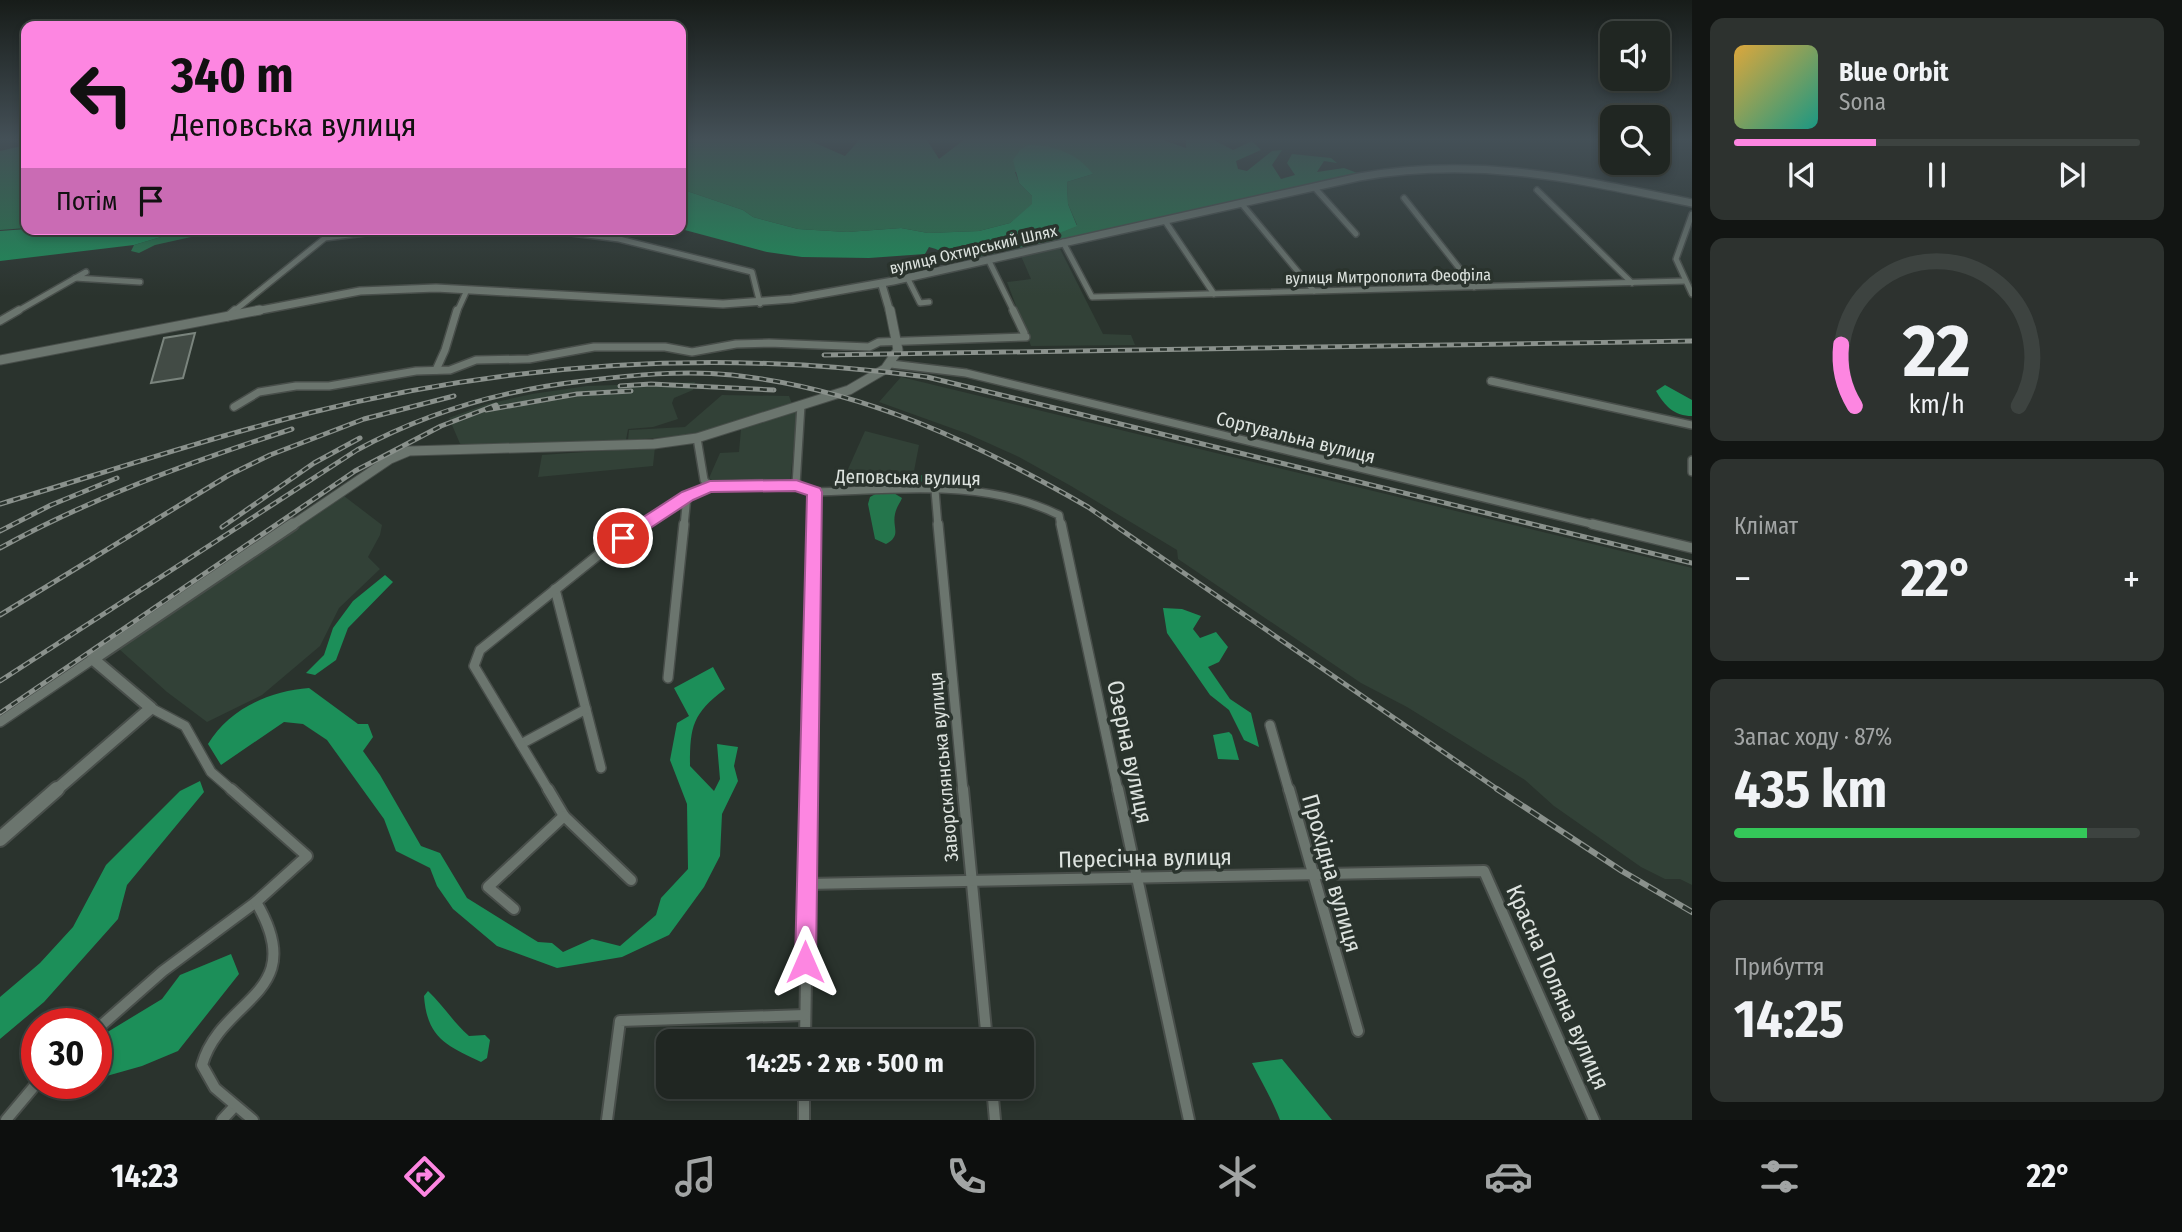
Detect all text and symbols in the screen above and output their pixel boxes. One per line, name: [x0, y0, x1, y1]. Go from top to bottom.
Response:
map controls: [1600, 21, 1670, 175]
button: sound: [1600, 21, 1670, 91]
text: 340 m: [171, 46, 294, 105]
icon: left: [56, 49, 147, 140]
text: Blue Orbit: [1839, 57, 1949, 88]
text: Sona: [1839, 88, 1886, 116]
button: search: [1600, 105, 1670, 175]
text: Деповська вулиця: [171, 106, 417, 144]
icon: previous: [1783, 156, 1821, 194]
icon: pause: [1918, 156, 1956, 194]
icon: next: [2053, 156, 2091, 194]
icon: arrive: [132, 182, 170, 220]
text: Потім: [56, 186, 118, 217]
street label: вулиця Охтирський Шлях: [888, 221, 1059, 278]
street label: вулиця Митрополита Феофіла: [1285, 265, 1491, 288]
text: 22: [1902, 308, 1971, 395]
text: km/h: [1909, 389, 1965, 419]
street label: Сортувальна вулиця: [1214, 407, 1378, 468]
street label: Деповська вулиця: [834, 465, 981, 490]
pin: [593, 508, 653, 568]
text: Клімат: [1734, 512, 1798, 540]
icon: arrive: [604, 519, 642, 557]
text: 22°: [1901, 547, 1973, 610]
text: −: [1734, 556, 1751, 602]
text: +: [2123, 556, 2140, 602]
street label: Заворсклянська вулиця: [924, 671, 963, 863]
street label: Озерна вулиця: [1101, 678, 1159, 826]
text: Запас ходу · 87%: [1734, 723, 1892, 751]
text: 435 km: [1734, 758, 1887, 821]
street label: Прохідна вулиця: [1296, 791, 1368, 955]
street label: Пересічна вулиця: [1058, 842, 1232, 874]
street label: Красна Поляна вулиця: [1500, 880, 1616, 1094]
position arrow: [768, 925, 842, 999]
text: Прибуття: [1734, 953, 1824, 981]
text: 14:25: [1734, 988, 1844, 1051]
speed limit sign: 30: [21, 1008, 112, 1099]
text: 14:25 · 2 хв · 500 m: [746, 1048, 944, 1079]
icon: directions: [400, 1152, 449, 1201]
icon: music: [671, 1152, 720, 1201]
icon: phone: [942, 1152, 991, 1201]
icon: climate: [1213, 1152, 1262, 1201]
icon: car: [1484, 1152, 1533, 1201]
icon: filters: [1755, 1152, 1804, 1201]
text: 14:23: [111, 1157, 178, 1195]
text: 22°: [2026, 1157, 2071, 1195]

